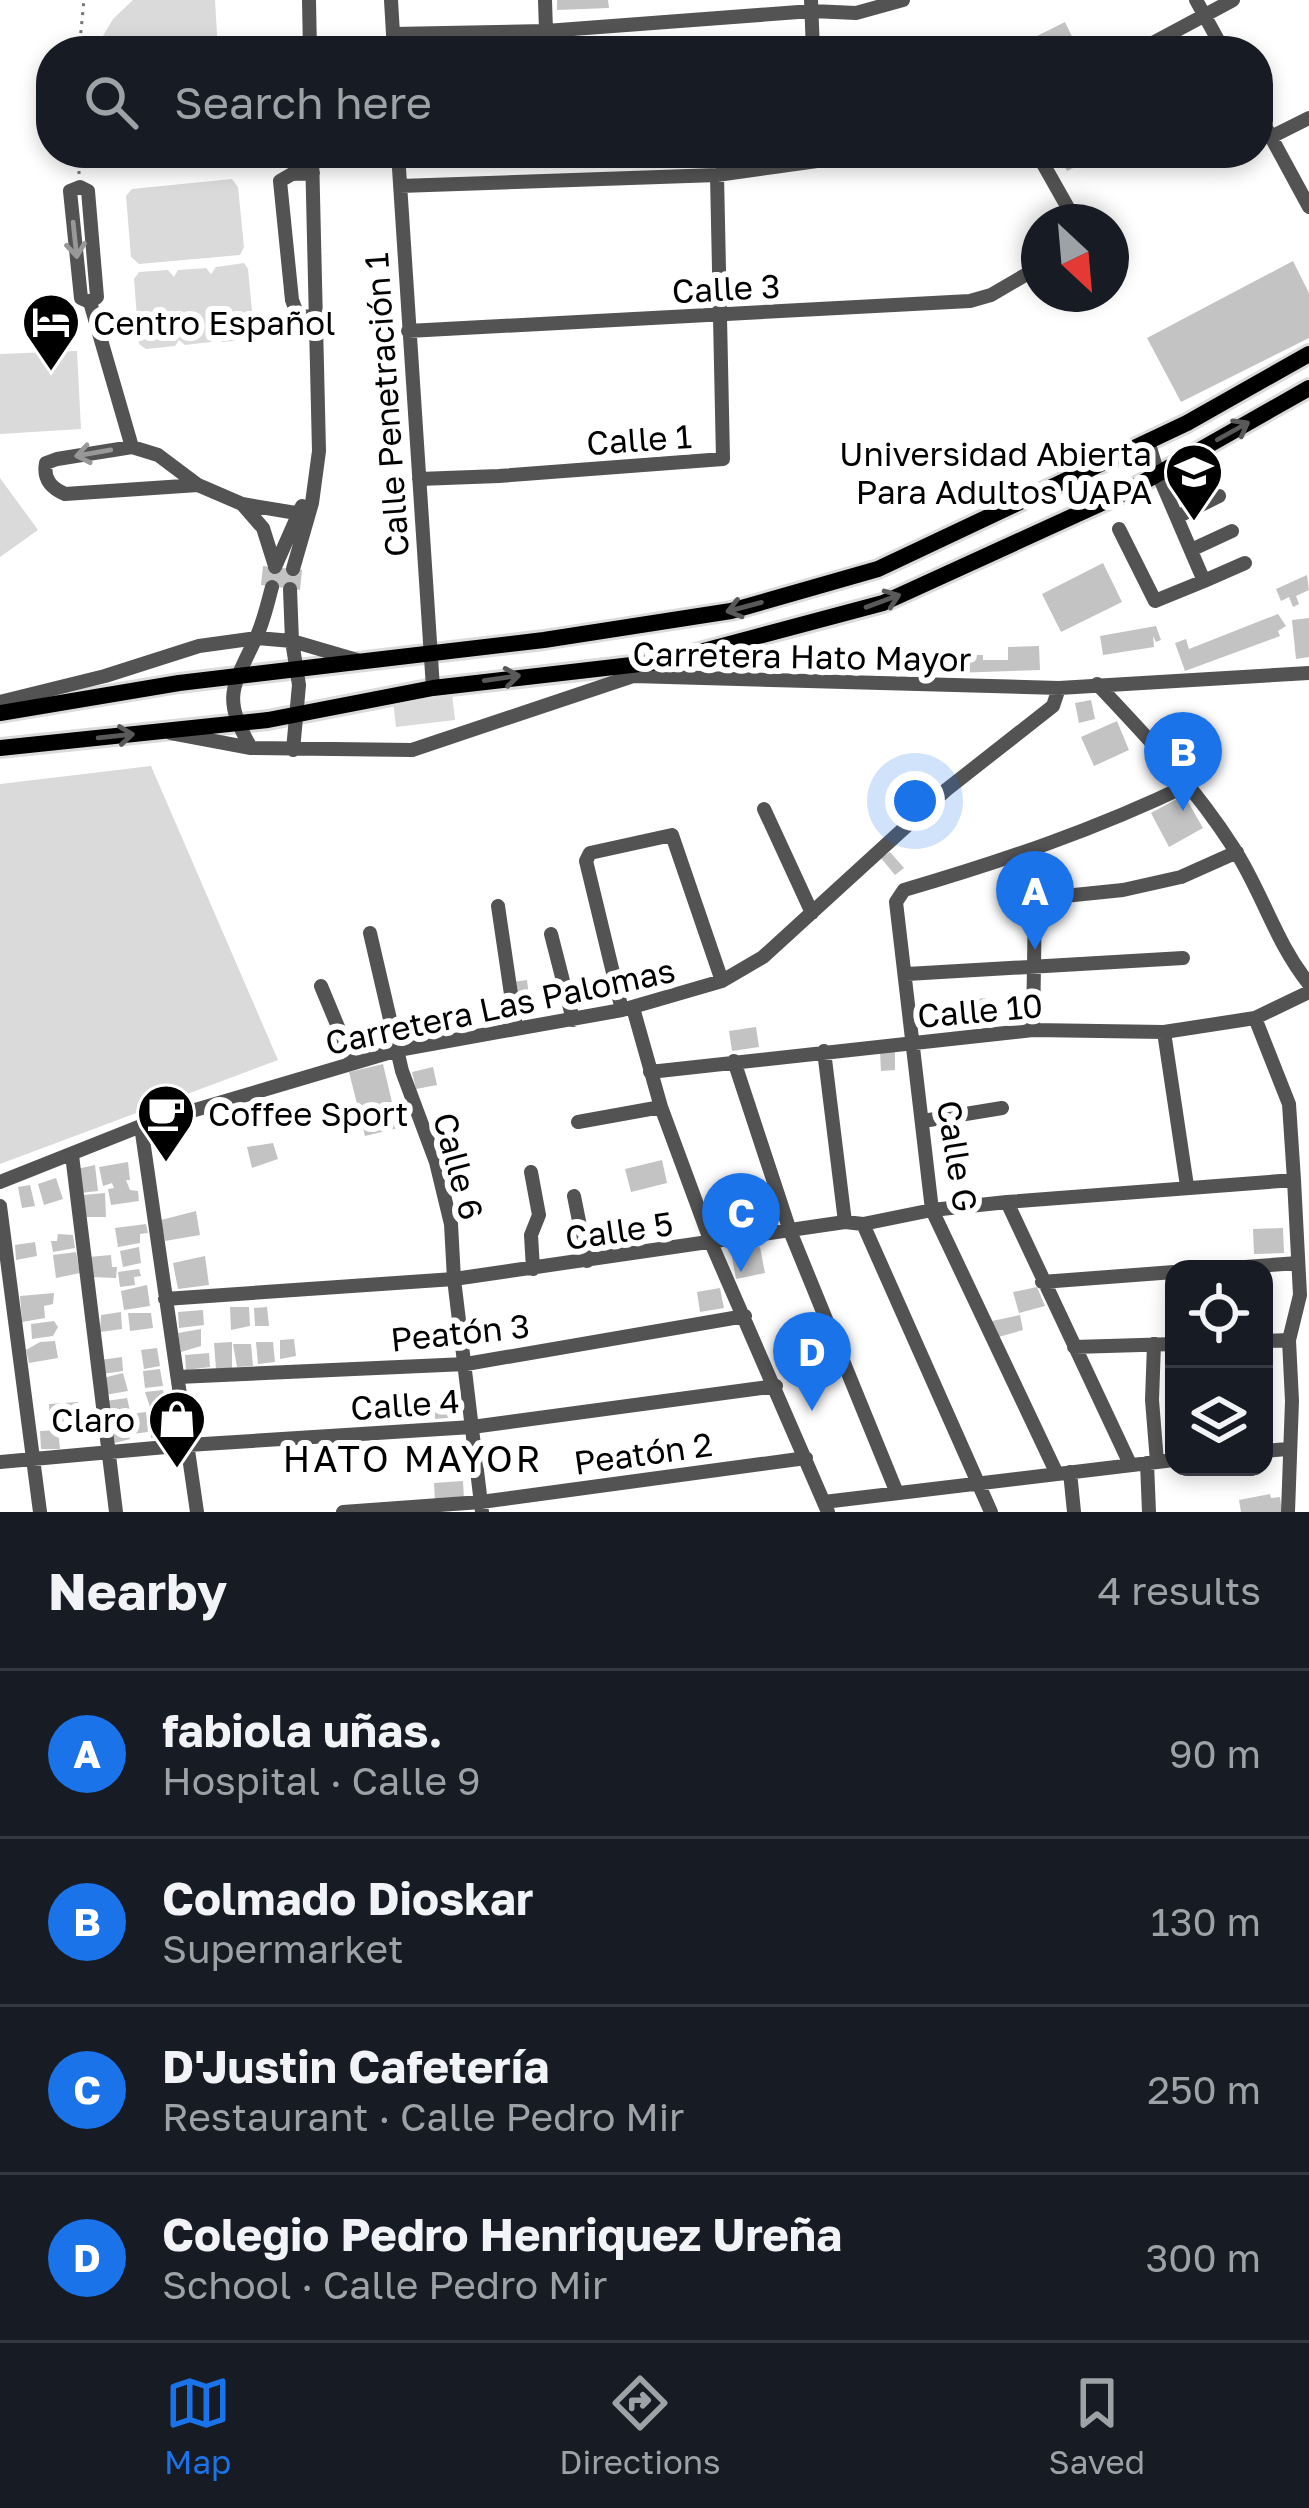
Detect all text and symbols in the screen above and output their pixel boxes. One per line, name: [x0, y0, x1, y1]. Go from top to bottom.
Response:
search box: [36, 36, 1273, 168]
icon: search: [78, 69, 144, 135]
text: Search here: [174, 75, 432, 129]
north arrow: [1021, 204, 1129, 312]
one-way arrow: [64, 219, 87, 258]
street label: Calle Penetración 1: [356, 252, 416, 558]
street label: Calle 3: [671, 266, 781, 310]
hotel icon: Centro Español: [20, 291, 82, 373]
place label: Centro Español: [93, 303, 336, 342]
street label: Calle 1: [585, 416, 693, 462]
one-way arrow: [1215, 419, 1250, 442]
place label: Universidad Abierta Para Adultos UAPA: [839, 434, 1152, 511]
school or university icon: Universidad Abierta Para Adultos UAPA: [1163, 441, 1225, 523]
one-way arrow: [74, 443, 113, 466]
one-way arrow: [863, 589, 900, 610]
one-way arrow: [726, 597, 764, 619]
street label: Carretera Hato Mayor: [632, 634, 972, 678]
one-way arrow: [481, 666, 520, 689]
pin: B: [1144, 712, 1222, 811]
one-way arrow: [96, 724, 135, 747]
your location: [885, 771, 945, 831]
pin: A: [996, 851, 1074, 950]
street label: Carretera Las Palomas: [322, 950, 678, 1062]
street label: Calle 10: [916, 985, 1044, 1035]
cafe icon: Coffee Sport: [135, 1082, 197, 1164]
place label: Coffee Sport: [208, 1094, 408, 1133]
street label: Calle G: [930, 1097, 986, 1215]
street label: Calle 6: [426, 1108, 492, 1224]
pin: C: [702, 1173, 780, 1272]
street label: Calle 5: [563, 1203, 675, 1257]
map controls: [1165, 1260, 1273, 1476]
button: locate: [1165, 1260, 1273, 1368]
street label: Peatón 3: [389, 1305, 531, 1359]
pin: D: [773, 1312, 851, 1411]
button: layers: [1165, 1368, 1273, 1476]
street label: Calle 4: [349, 1381, 461, 1427]
shop icon: Claro: [146, 1388, 208, 1470]
place label: Claro: [51, 1400, 135, 1439]
street label: Peatón 2: [571, 1424, 715, 1482]
district label: HATO MAYOR: [283, 1437, 543, 1480]
text: Nearby: [48, 1560, 227, 1621]
text: 4 results: [1098, 1567, 1261, 1614]
text: fabiola uñas.: [162, 1703, 443, 1757]
text: A: [73, 1730, 101, 1777]
text: 90 m: [1169, 1730, 1261, 1777]
text: Hospital · Calle 9: [162, 1757, 481, 1804]
text: Colmado Dioskar: [162, 1871, 533, 1925]
text: B: [73, 1898, 101, 1945]
text: 130 m: [1151, 1898, 1261, 1945]
text: Supermarket: [162, 1925, 404, 1972]
text: D'Justin Cafetería: [162, 2039, 549, 2093]
text: C: [73, 2066, 101, 2113]
text: 250 m: [1147, 2066, 1261, 2113]
text: Restaurant · Calle Pedro Mir: [162, 2093, 684, 2140]
text: Colegio Pedro Henriquez Ureña: [162, 2207, 842, 2261]
text: D: [73, 2234, 101, 2281]
text: 300 m: [1146, 2234, 1261, 2281]
text: School · Calle Pedro Mir: [162, 2261, 607, 2308]
tab: Map: [164, 2370, 231, 2481]
tab: Directions: [559, 2370, 721, 2481]
tab: Saved: [1049, 2370, 1145, 2481]

